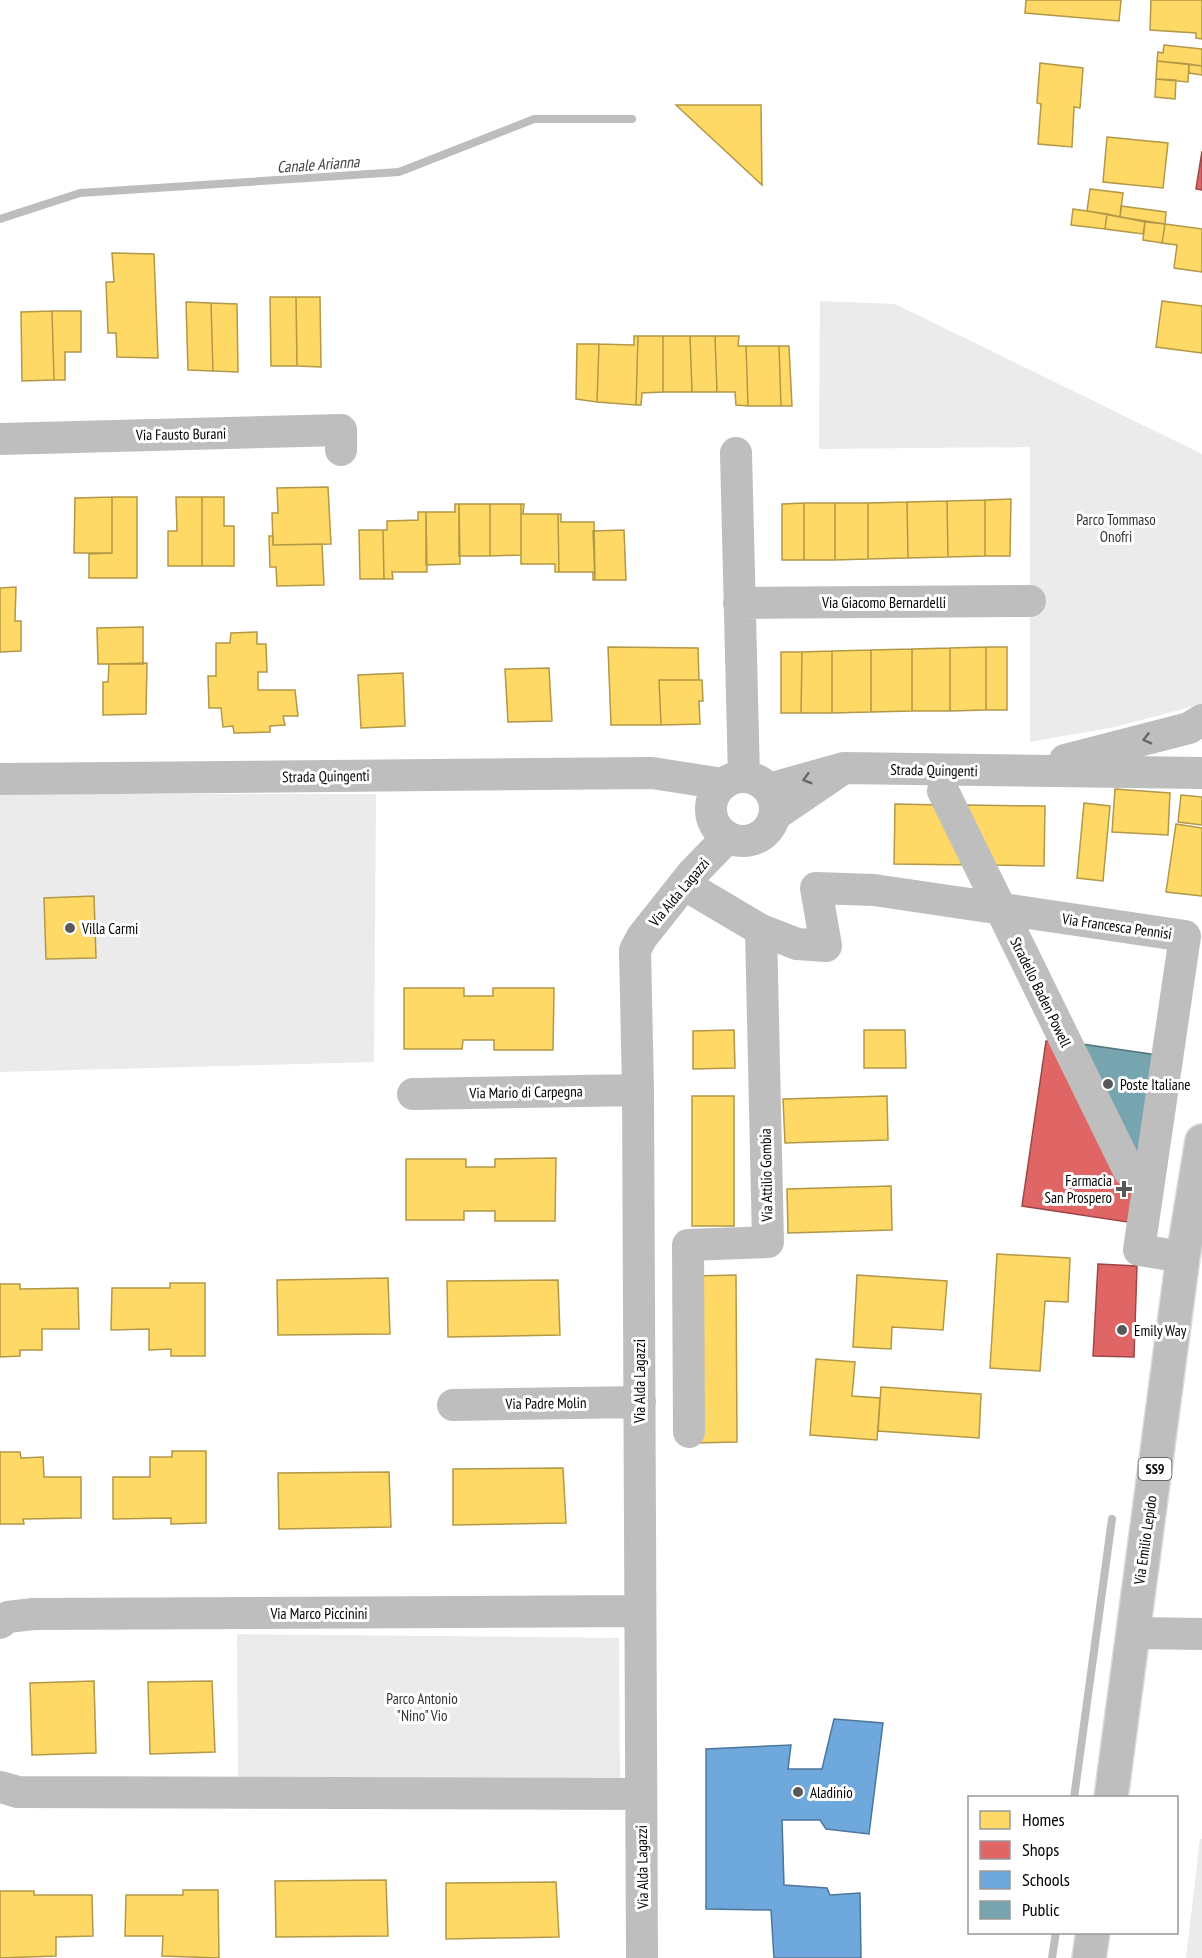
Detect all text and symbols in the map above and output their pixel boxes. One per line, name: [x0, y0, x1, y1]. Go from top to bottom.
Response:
water label: Canale Arianna: [276, 151, 361, 177]
street label: Via Fausto Burani: [135, 424, 226, 444]
park label: Parco Tommaso Onofri: [1076, 510, 1156, 546]
street label: Via Giacomo Bernardelli: [821, 593, 946, 612]
one-way arrow: [1143, 731, 1153, 744]
street label: Strada Quingenti: [890, 760, 978, 780]
street label: Strada Quingenti: [282, 766, 370, 786]
one-way arrow: [802, 771, 812, 784]
street label: Via Alda Lagazzi: [644, 854, 713, 931]
street label: Via Francesca Pennisi: [1060, 909, 1173, 943]
place label: Villa Carmi: [81, 919, 138, 938]
marker: Villa Carmi: [63, 921, 77, 935]
street label: Stradello Baden Powell: [1006, 934, 1076, 1051]
place label: Poste Italiane: [1120, 1075, 1190, 1094]
marker: Poste Italiane: [1101, 1077, 1115, 1091]
street label: Via Mario di Carpegna: [468, 1082, 583, 1103]
street label: Via Attilio Gombia: [756, 1128, 776, 1223]
place label: Farmacia San Prospero: [1044, 1171, 1112, 1207]
marker: Farmacia San Prospero: [1117, 1182, 1131, 1196]
place label: Emily Way: [1134, 1321, 1187, 1340]
marker: Emily Way: [1115, 1323, 1129, 1337]
street label: Via Alda Lagazzi: [630, 1339, 649, 1424]
street label: Via Padre Molin: [504, 1393, 587, 1413]
road number: SS9: [1138, 1458, 1172, 1480]
street label: Via Emilio Lepido: [1129, 1494, 1161, 1587]
street label: Via Marco Piccinini: [269, 1604, 368, 1623]
park label: Parco Antonio "Nino" Vio: [386, 1689, 458, 1725]
place label: Aladinio: [810, 1783, 853, 1802]
marker: Aladinio: [791, 1785, 805, 1799]
legend: [968, 1796, 1178, 1934]
text: Homes: [1022, 1808, 1065, 1831]
street label: Via Alda Lagazzi: [632, 1825, 652, 1910]
text: Shops: [1022, 1838, 1059, 1861]
text: Schools: [1022, 1868, 1070, 1891]
text: Public: [1022, 1898, 1060, 1921]

